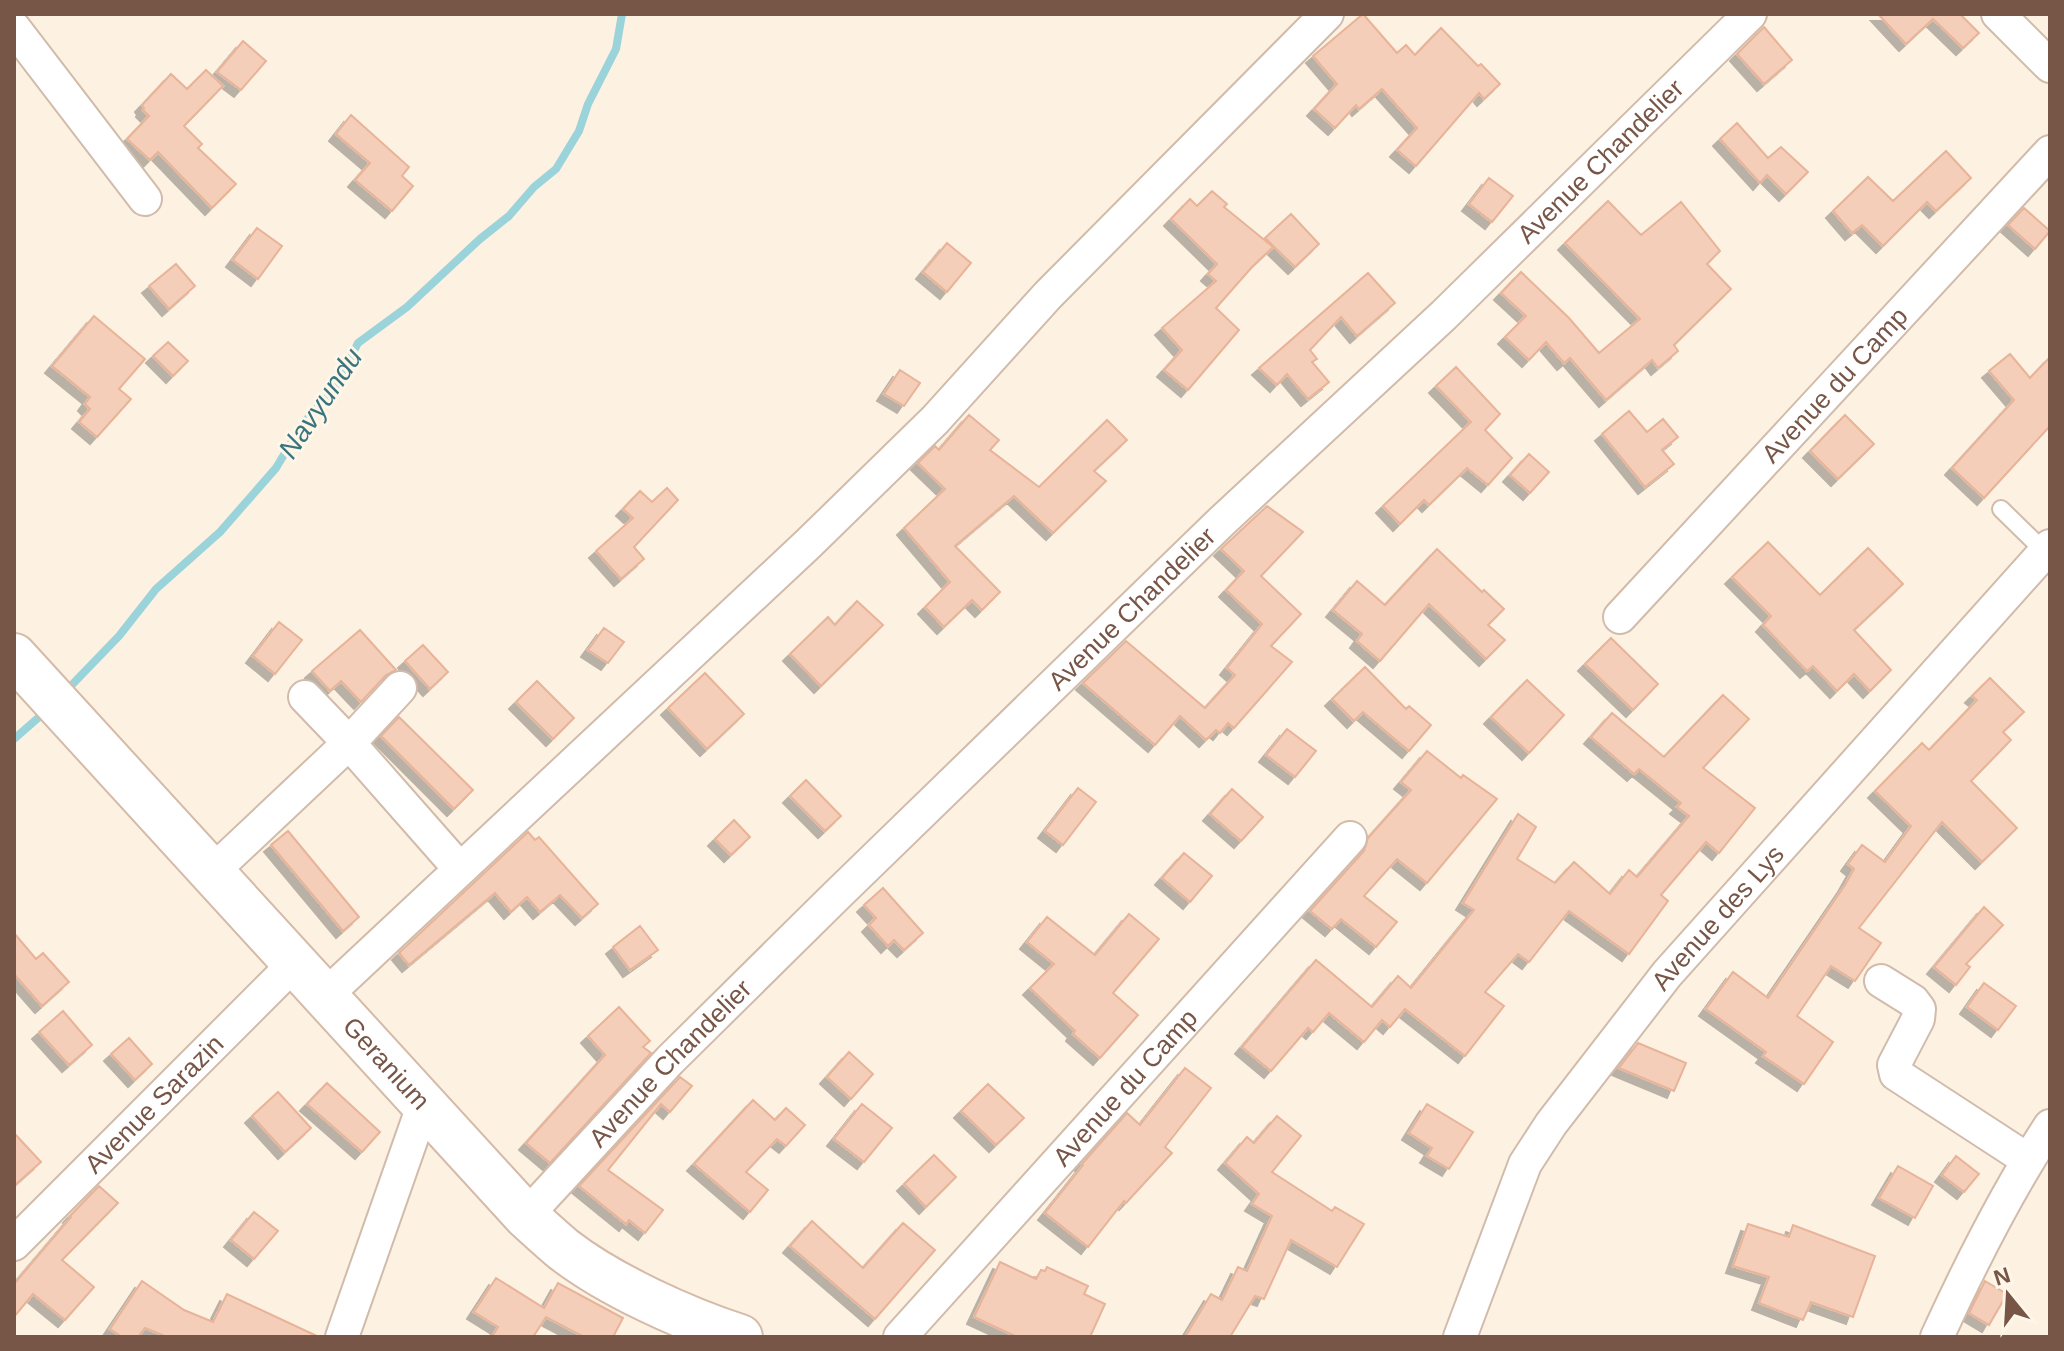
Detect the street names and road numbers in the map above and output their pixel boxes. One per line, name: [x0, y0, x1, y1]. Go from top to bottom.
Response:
street label: Avenue Chandelier: [1511, 73, 1690, 249]
street label: Avenue du Camp: [1755, 301, 1914, 469]
street label: Avenue Chandelier: [1042, 521, 1222, 696]
street label: Avenue des Lys: [1645, 839, 1790, 996]
street label: Avenue Chandelier: [583, 973, 758, 1153]
street label: Avenue du Camp: [1047, 1003, 1203, 1172]
street label: Geranium: [337, 1011, 436, 1116]
street label: Avenue Sarazin: [79, 1029, 229, 1179]

